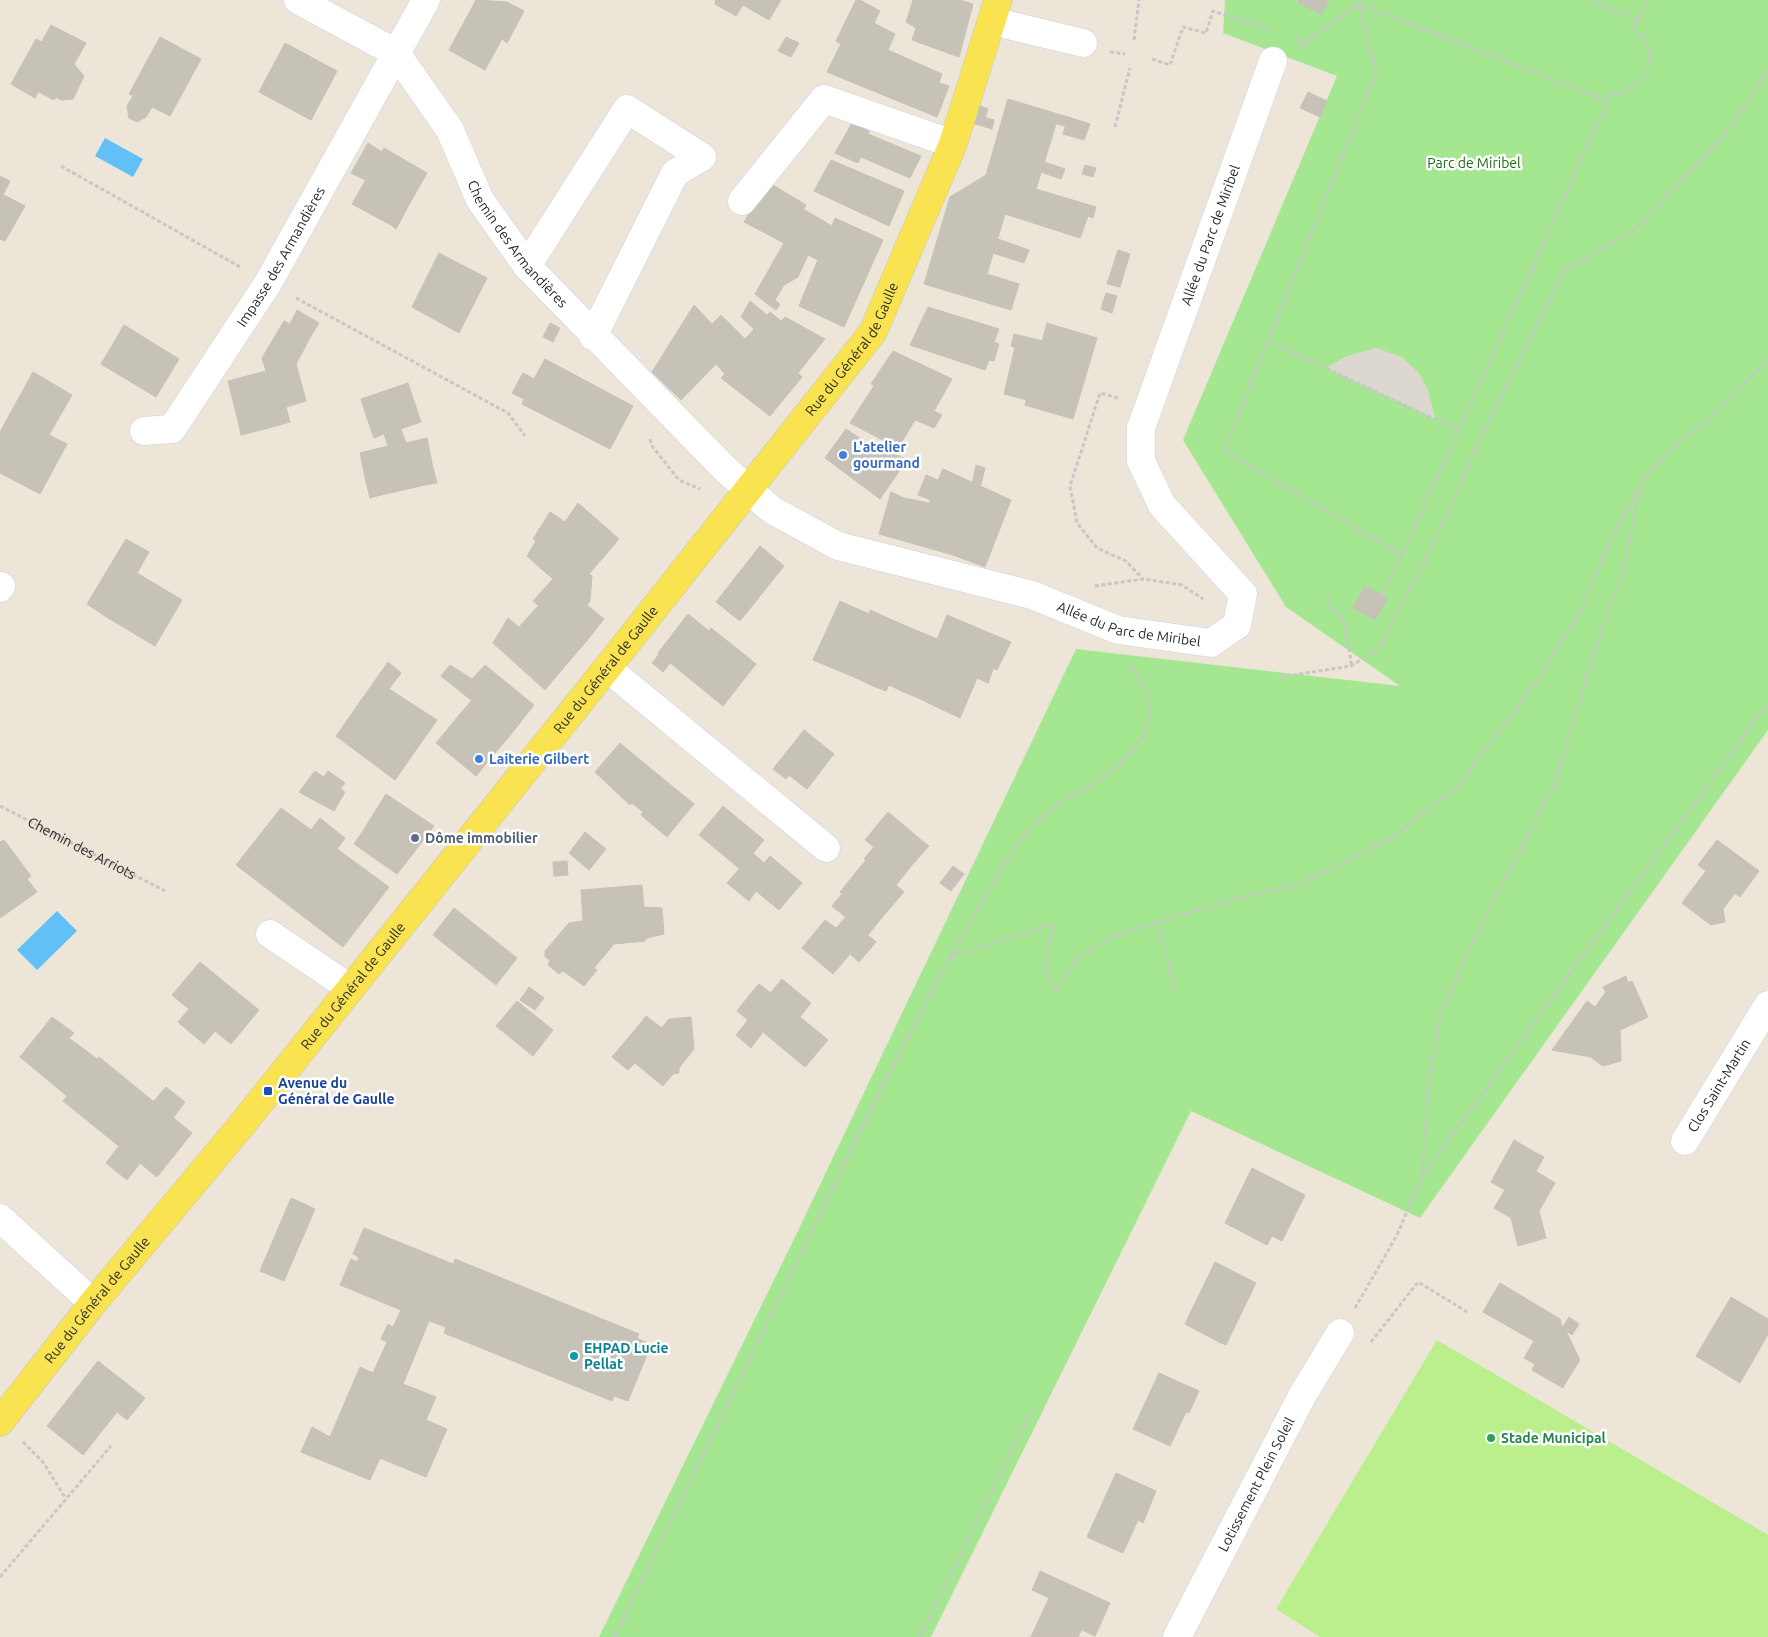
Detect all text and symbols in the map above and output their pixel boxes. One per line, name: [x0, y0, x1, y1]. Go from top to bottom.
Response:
park label: Parc de Miribel: [1427, 155, 1521, 171]
street label: Allée du Parc de Miribel: [1178, 162, 1243, 307]
street label: Chemin des Armandières: [464, 178, 571, 311]
street label: Impasse des Armandières: [234, 184, 328, 330]
street label: Rue du Général de Gaulle: [802, 280, 901, 419]
place label: L'atelier gourmand: [853, 439, 920, 471]
marker: L'atelier gourmand: [837, 449, 849, 461]
street label: Allée du Parc de Miribel: [1055, 598, 1202, 650]
street label: Rue du Général de Gaulle: [550, 603, 661, 736]
place label: Laiterie Gilbert: [489, 751, 589, 767]
marker: Laiterie Gilbert: [473, 753, 485, 765]
street label: Chemin des Arriots: [25, 814, 138, 883]
place label: Dôme immobilier: [425, 830, 538, 846]
marker: Dôme immobilier: [409, 832, 421, 844]
street label: Rue du Général de Gaulle: [297, 919, 408, 1053]
street label: Clos Saint-Martin: [1684, 1036, 1753, 1135]
place label: Avenue du Général de Gaulle: [278, 1075, 395, 1107]
marker: Avenue du Général de Gaulle: [262, 1085, 274, 1097]
street label: Rue du Général de Gaulle: [41, 1233, 153, 1366]
place label: EHPAD Lucie Pellat: [584, 1340, 669, 1372]
marker: EHPAD Lucie Pellat: [568, 1350, 580, 1362]
street label: Lotissement Plein Soleil: [1215, 1414, 1298, 1554]
place label: Stade Municipal: [1501, 1430, 1606, 1446]
marker: Stade Municipal: [1485, 1432, 1497, 1444]

